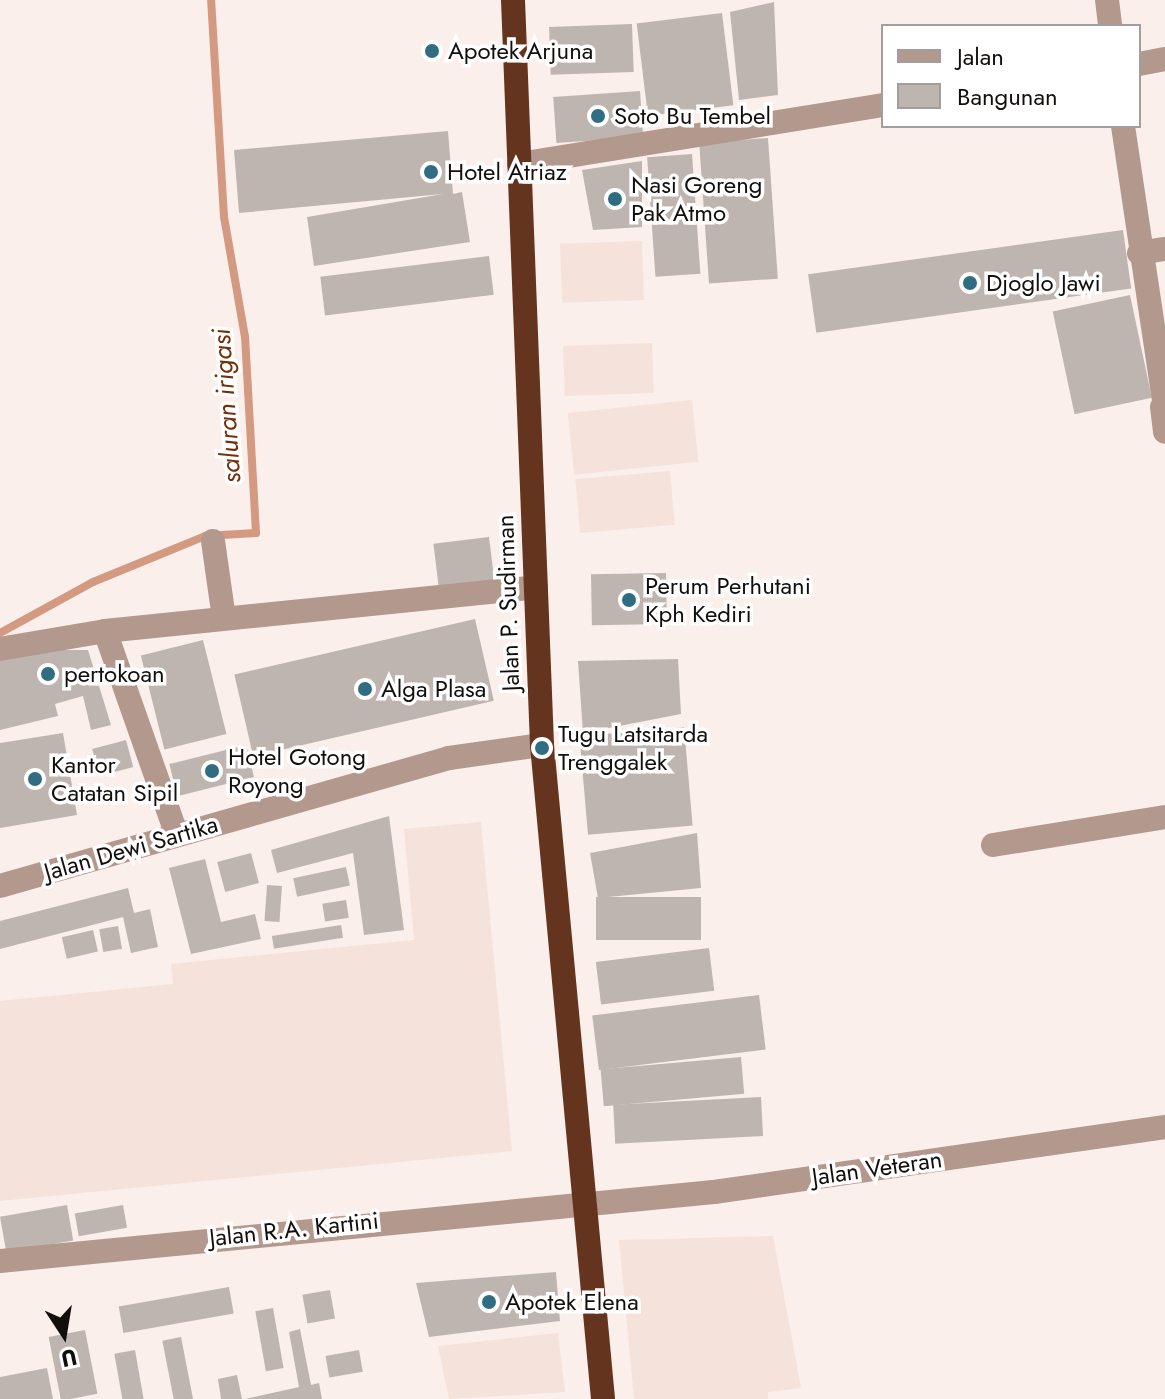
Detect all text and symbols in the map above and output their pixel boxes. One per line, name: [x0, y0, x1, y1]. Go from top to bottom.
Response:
legend: [881, 24, 1141, 128]
place label: Apotek Arjuna: [448, 37, 593, 65]
text: Jalan: [957, 39, 1004, 74]
marker: Apotek Arjuna: [423, 42, 441, 60]
text: Bangunan: [957, 79, 1058, 114]
place label: Soto Bu Tembel: [614, 102, 771, 130]
marker: Soto Bu Tembel: [589, 107, 607, 125]
place label: Hotel Atriaz: [447, 158, 567, 186]
marker: Hotel Atriaz: [422, 163, 440, 181]
place label: Nasi Goreng Pak Atmo: [631, 171, 762, 227]
marker: Nasi Goreng Pak Atmo: [606, 190, 624, 208]
place label: Djoglo Jawi: [986, 269, 1101, 297]
marker: Djoglo Jawi: [961, 274, 979, 292]
water label: saluran irigasi: [206, 328, 248, 484]
street label: Jalan P. Sudirman: [491, 514, 525, 692]
place label: Perum Perhutani Kph Kediri: [645, 572, 811, 628]
marker: Perum Perhutani Kph Kediri: [620, 591, 638, 609]
place label: pertokoan: [64, 660, 165, 688]
marker: pertokoan: [39, 665, 57, 683]
place label: Alga Plasa: [381, 675, 486, 703]
marker: Alga Plasa: [356, 680, 374, 698]
place label: Tugu Latsitarda Trenggalek: [558, 720, 708, 776]
marker: Tugu Latsitarda Trenggalek: [533, 739, 551, 757]
place label: Hotel Gotong Royong: [228, 743, 366, 799]
place label: Kantor Catatan Sipil: [51, 751, 178, 807]
marker: Hotel Gotong Royong: [203, 762, 221, 780]
marker: Kantor Catatan Sipil: [26, 770, 44, 788]
street label: Jalan Dewi Sartika: [41, 809, 221, 887]
street label: Jalan Veteran: [810, 1145, 944, 1191]
street label: Jalan R.A. Kartini: [208, 1206, 380, 1252]
place label: Apotek Elena: [505, 1288, 639, 1316]
marker: Apotek Elena: [480, 1293, 498, 1311]
north arrow: [24, 1295, 104, 1375]
text: U: [58, 1341, 80, 1376]

